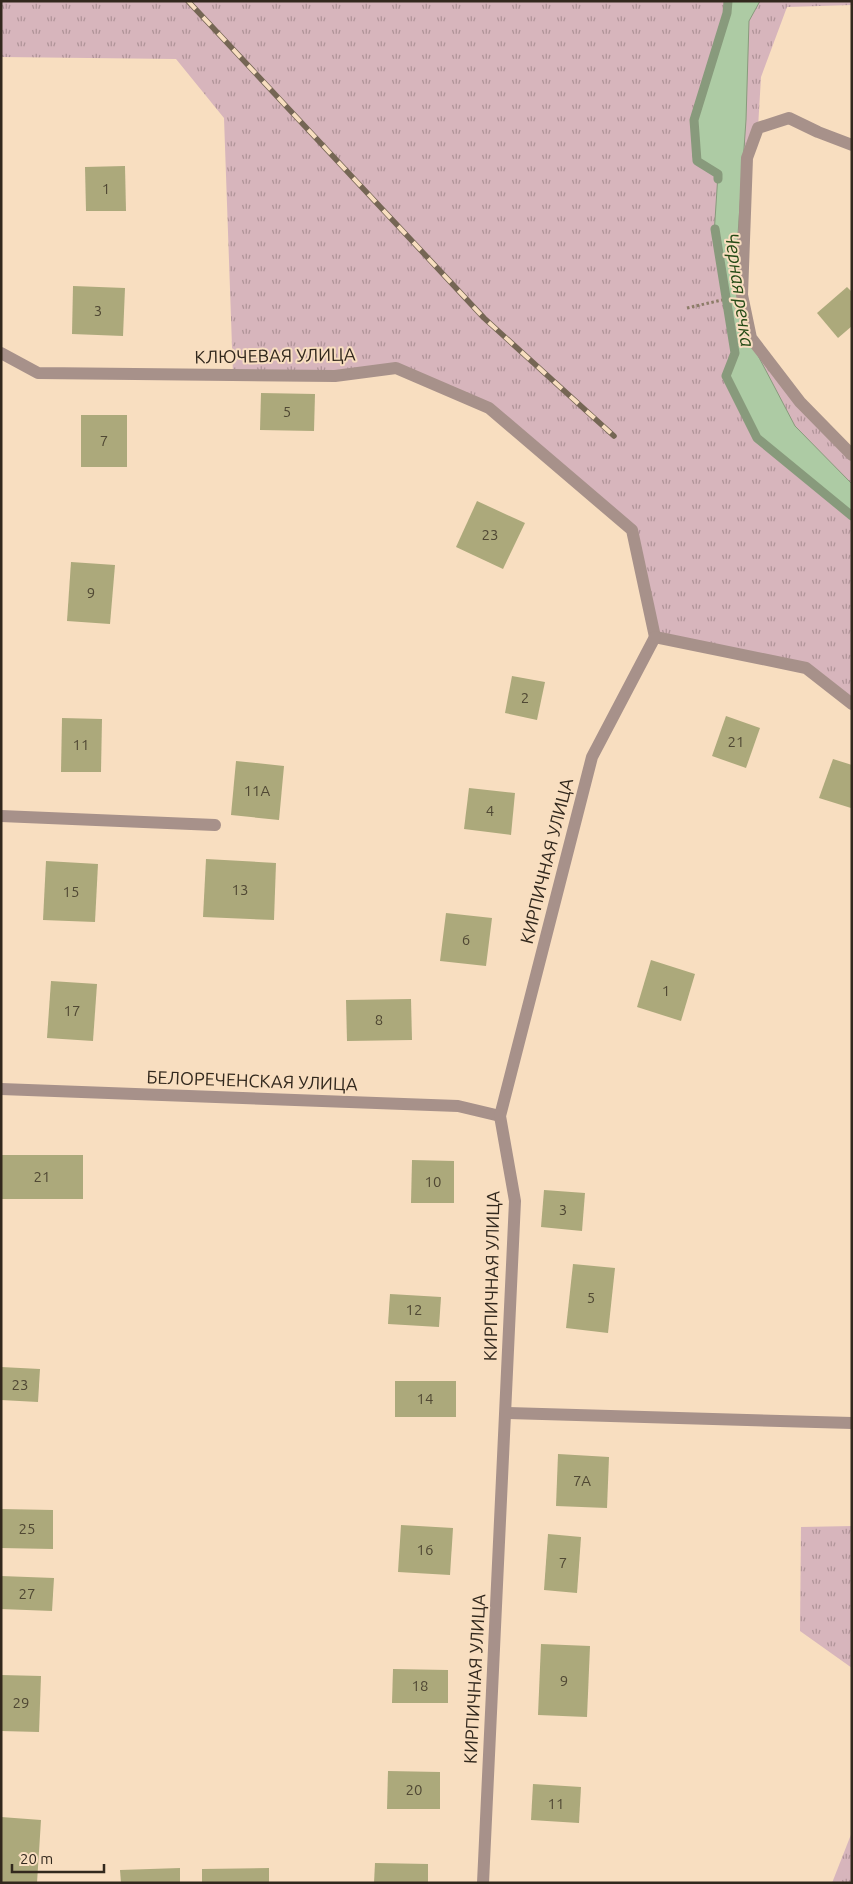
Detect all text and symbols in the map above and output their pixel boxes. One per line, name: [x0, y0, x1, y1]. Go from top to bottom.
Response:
house number: 1: [102, 180, 110, 197]
water label: Черная речка: [721, 232, 759, 348]
house number: 3: [94, 302, 102, 319]
street label: КЛЮЧЕВАЯ УЛИЦА: [194, 344, 356, 366]
house number: 5: [283, 403, 291, 420]
house number: 7: [100, 432, 108, 449]
house number: 23: [482, 526, 498, 543]
house number: 9: [87, 584, 95, 601]
house number: 2: [521, 689, 529, 706]
house number: 21: [728, 733, 744, 750]
house number: 11: [73, 736, 89, 753]
street label: КИРПИЧНАЯ УЛИЦА: [516, 776, 576, 946]
house number: 11А: [244, 782, 271, 799]
house number: 4: [486, 802, 494, 819]
house number: 13: [232, 881, 248, 898]
house number: 15: [63, 883, 79, 900]
house number: 6: [462, 931, 470, 948]
house number: 1: [662, 982, 670, 999]
house number: 17: [64, 1002, 80, 1019]
house number: 8: [375, 1011, 383, 1028]
street label: БЕЛОРЕЧЕНСКАЯ УЛИЦА: [146, 1066, 358, 1094]
house number: 21: [34, 1168, 50, 1185]
house number: 10: [425, 1173, 441, 1190]
street label: КИРПИЧНАЯ УЛИЦА: [480, 1190, 502, 1361]
house number: 3: [559, 1201, 567, 1218]
house number: 5: [587, 1289, 595, 1306]
house number: 12: [406, 1301, 422, 1318]
house number: 23: [12, 1376, 28, 1393]
house number: 14: [417, 1390, 433, 1407]
house number: 7А: [573, 1472, 591, 1489]
house number: 25: [19, 1520, 35, 1537]
house number: 16: [417, 1541, 433, 1558]
house number: 7: [559, 1554, 567, 1571]
house number: 27: [19, 1585, 35, 1602]
street label: КИРПИЧНАЯ УЛИЦА: [460, 1593, 488, 1764]
house number: 9: [560, 1672, 568, 1689]
house number: 18: [412, 1677, 428, 1694]
house number: 29: [13, 1694, 29, 1711]
house number: 20: [406, 1781, 422, 1798]
house number: 11: [548, 1795, 564, 1812]
scale bar: [12, 1842, 105, 1874]
text: 20 m: [20, 1850, 53, 1867]

